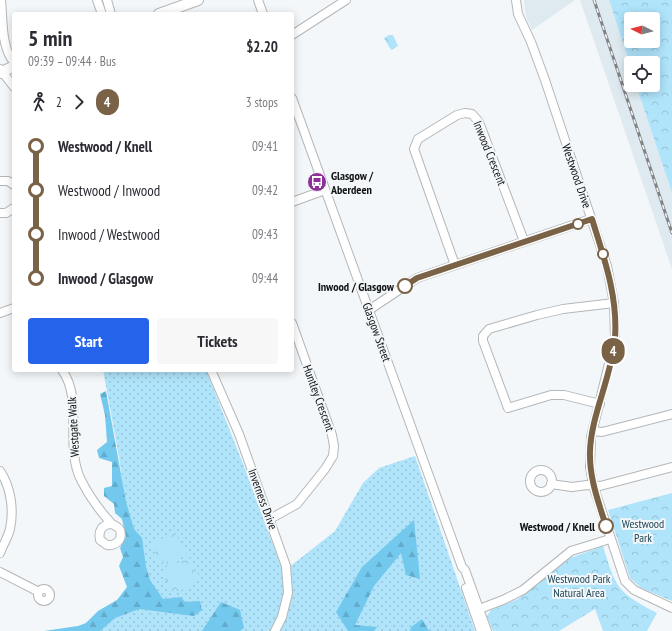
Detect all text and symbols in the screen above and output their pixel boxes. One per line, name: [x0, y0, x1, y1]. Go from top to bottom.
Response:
north arrow: [624, 12, 660, 48]
map controls: [624, 12, 660, 92]
text: 5 min: [28, 24, 72, 52]
text: $2.20: [246, 37, 278, 56]
text: 09:39 – 09:44 · Bus: [28, 53, 116, 70]
button: locate: [624, 56, 660, 92]
icon: walk: [28, 91, 50, 113]
icon: forward: [68, 91, 90, 113]
text: 4: [104, 93, 111, 111]
text: 2: [56, 94, 62, 111]
text: 3 stops: [246, 94, 278, 111]
street label: Inwood Crescent: [470, 118, 510, 188]
text: Westwood / Knell: [58, 137, 152, 156]
text: 09:41: [252, 138, 278, 155]
street label: Westwood Drive: [559, 142, 595, 210]
place label: Glasgow / Aberdeen: [330, 168, 374, 197]
bus stop icon: Glasgow / Aberdeen: [306, 171, 328, 193]
text: Westwood / Inwood: [58, 181, 160, 200]
text: 09:42: [252, 182, 278, 199]
unlabelled marker: [572, 218, 584, 230]
text: Inwood / Westwood: [58, 225, 160, 244]
text: 09:43: [252, 226, 278, 243]
unlabelled marker: [597, 248, 609, 260]
text: Inwood / Glasgow: [58, 269, 153, 288]
text: 09:44: [252, 270, 278, 287]
marker: Inwood / Glasgow: [397, 278, 413, 294]
place label: Inwood / Glasgow: [318, 279, 395, 294]
street label: Glasgow Street: [359, 300, 395, 364]
button: Start: [28, 318, 149, 364]
button: Tickets: [157, 318, 278, 364]
line badge: 4: [600, 338, 626, 364]
text: 4: [610, 342, 616, 360]
street label: Huntley Crescent: [300, 363, 338, 434]
street label: Westgate Walk: [64, 396, 82, 457]
street label: Inverness Drive: [245, 467, 281, 532]
park label: Westwood Park: [622, 516, 664, 545]
marker: Westwood / Knell: [598, 518, 614, 534]
place label: Westwood / Knell: [519, 519, 595, 534]
park label: Westwood Park Natural Area: [548, 571, 611, 600]

